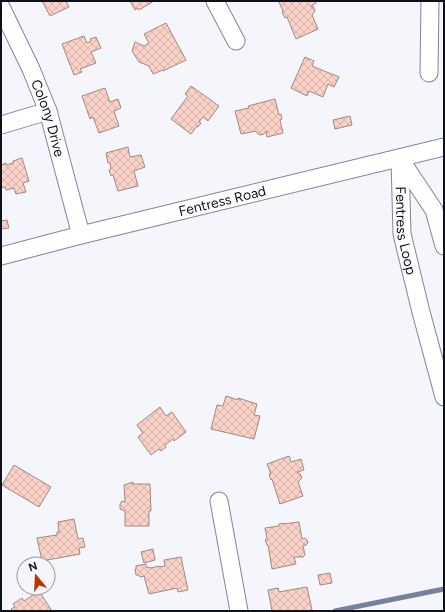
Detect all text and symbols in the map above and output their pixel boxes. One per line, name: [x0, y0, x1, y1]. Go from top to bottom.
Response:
street label: Colony Drive: [27, 77, 68, 159]
street label: Fentress Road: [177, 182, 268, 220]
street label: Fentress Loop: [392, 186, 420, 276]
north arrow: [16, 556, 56, 596]
text: N: [27, 559, 39, 574]

